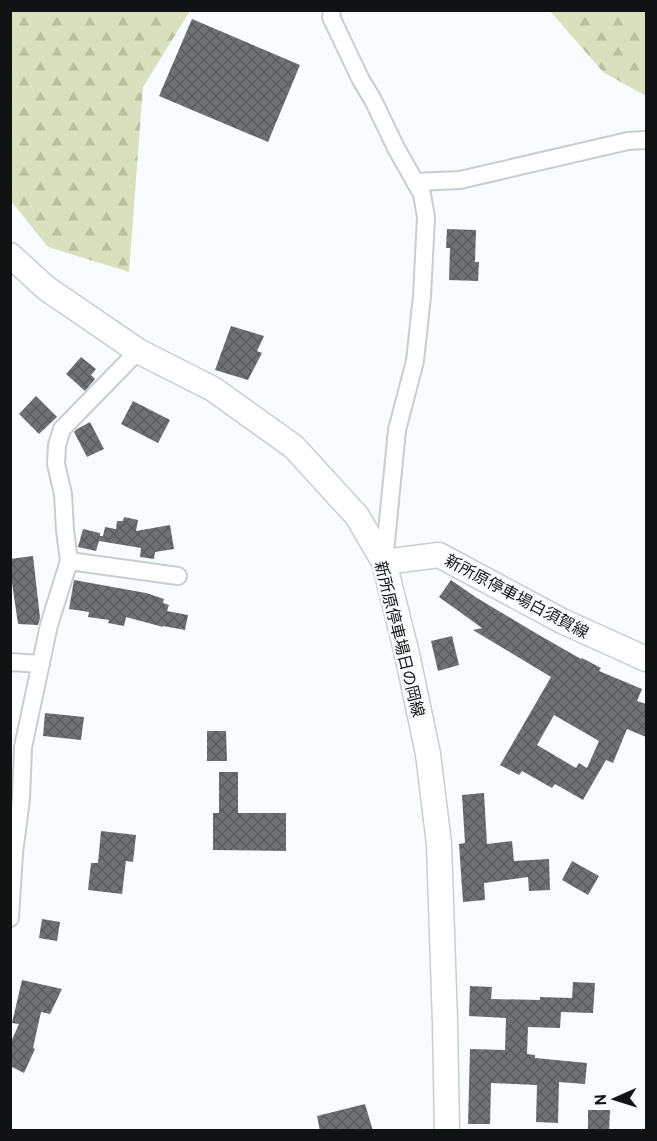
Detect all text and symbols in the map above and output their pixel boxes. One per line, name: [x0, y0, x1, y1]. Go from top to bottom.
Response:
street label: 新所原停車場白須賀線: [441, 551, 591, 644]
street label: 新所原停車場日の岡線: [369, 559, 427, 720]
north arrow: [585, 1069, 645, 1129]
text: N: [592, 1093, 612, 1106]

